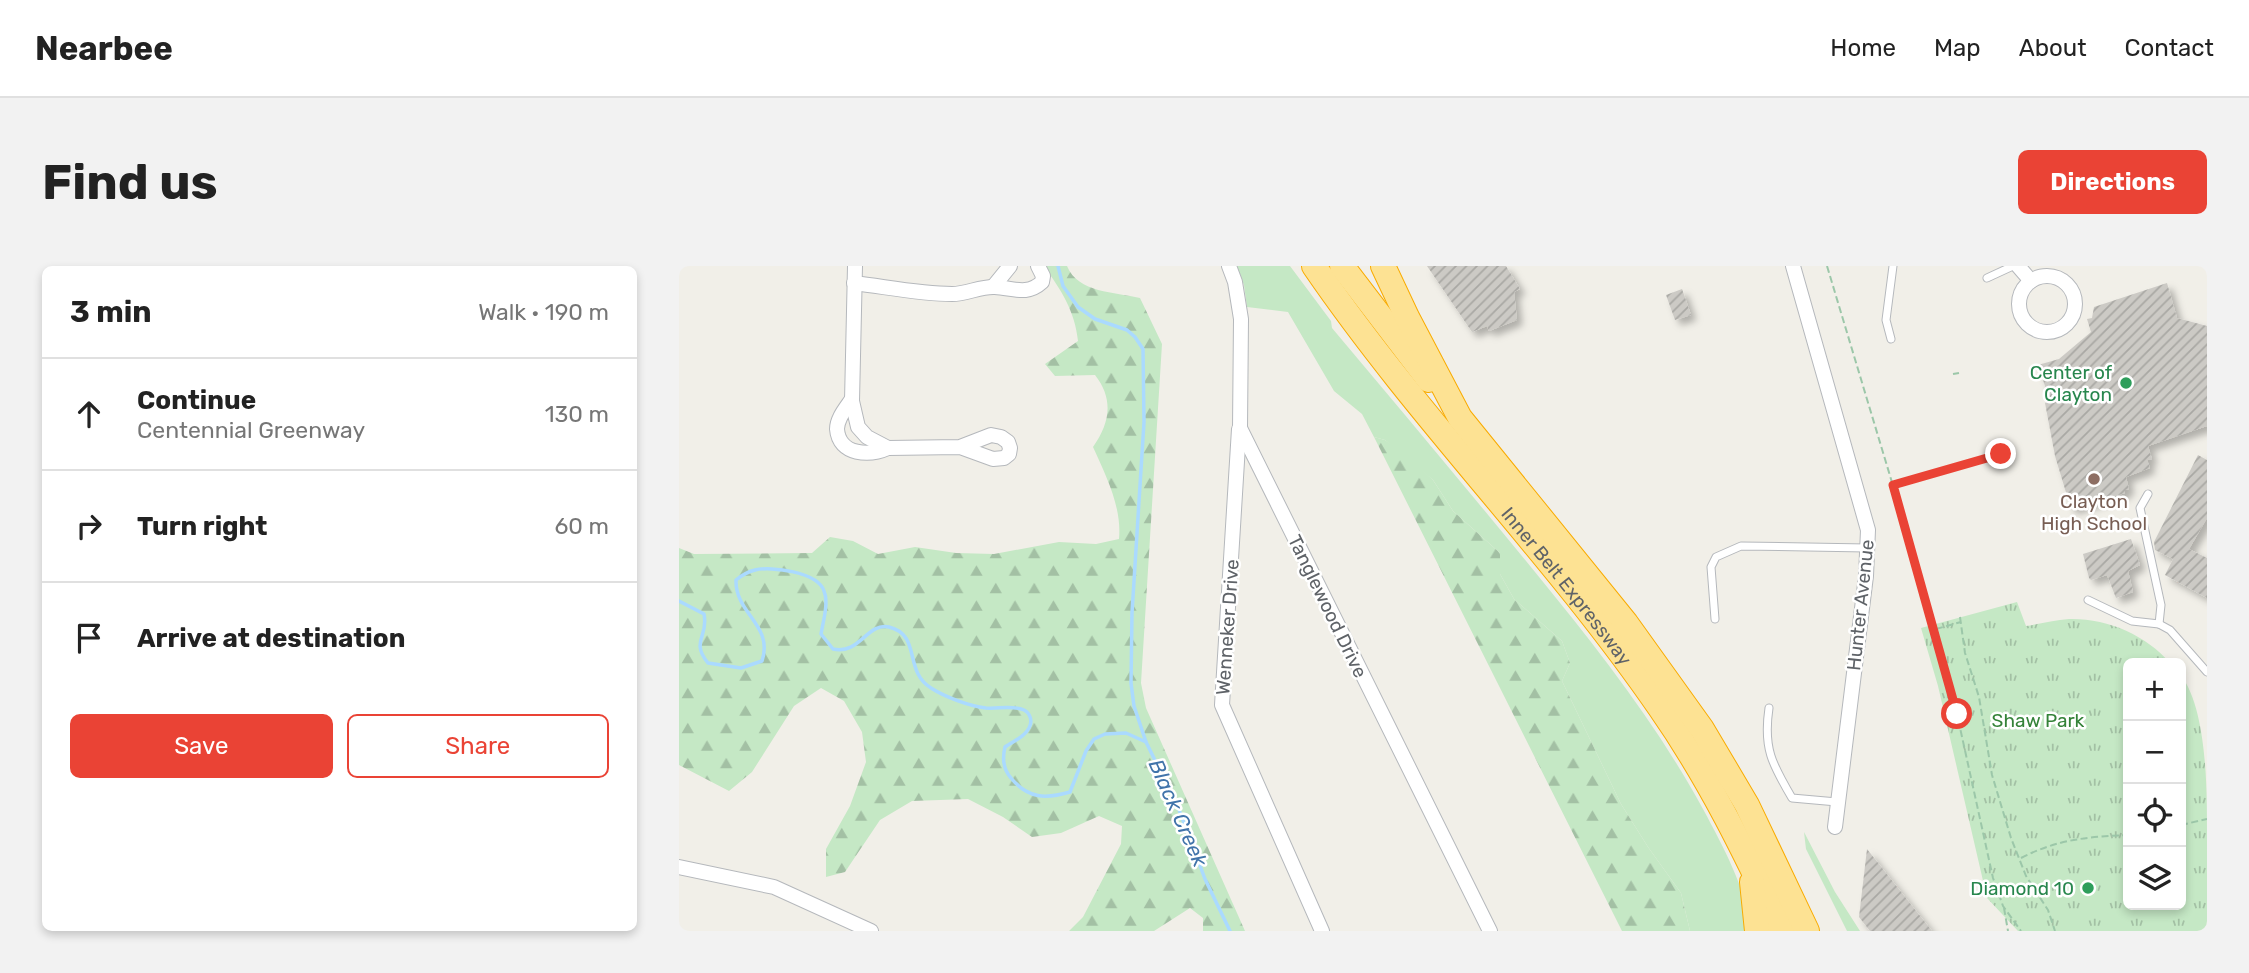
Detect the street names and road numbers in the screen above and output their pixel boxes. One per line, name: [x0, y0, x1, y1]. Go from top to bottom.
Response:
street label: Inner Belt Expressway: [1496, 503, 1637, 670]
street label: Tanglewood Drive: [1283, 531, 1372, 681]
street label: Hunter Avenue: [1842, 538, 1879, 672]
street label: Wenneker Drive: [1211, 558, 1244, 696]

